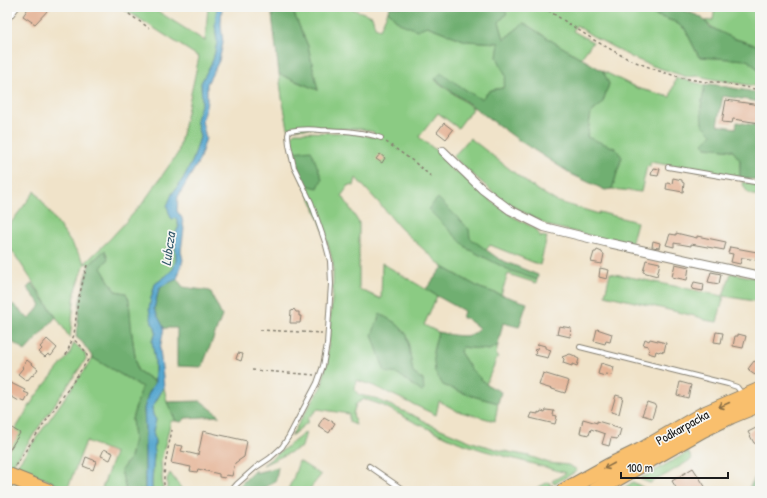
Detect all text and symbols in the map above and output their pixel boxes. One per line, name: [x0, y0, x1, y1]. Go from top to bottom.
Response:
water label: Lubcza: [156, 230, 179, 267]
one-way arrow: [719, 402, 731, 409]
street label: Podkarpacka: [652, 405, 712, 449]
scale bar: [621, 454, 728, 480]
text: 100 m: [627, 459, 653, 476]
one-way arrow: [603, 462, 615, 470]

